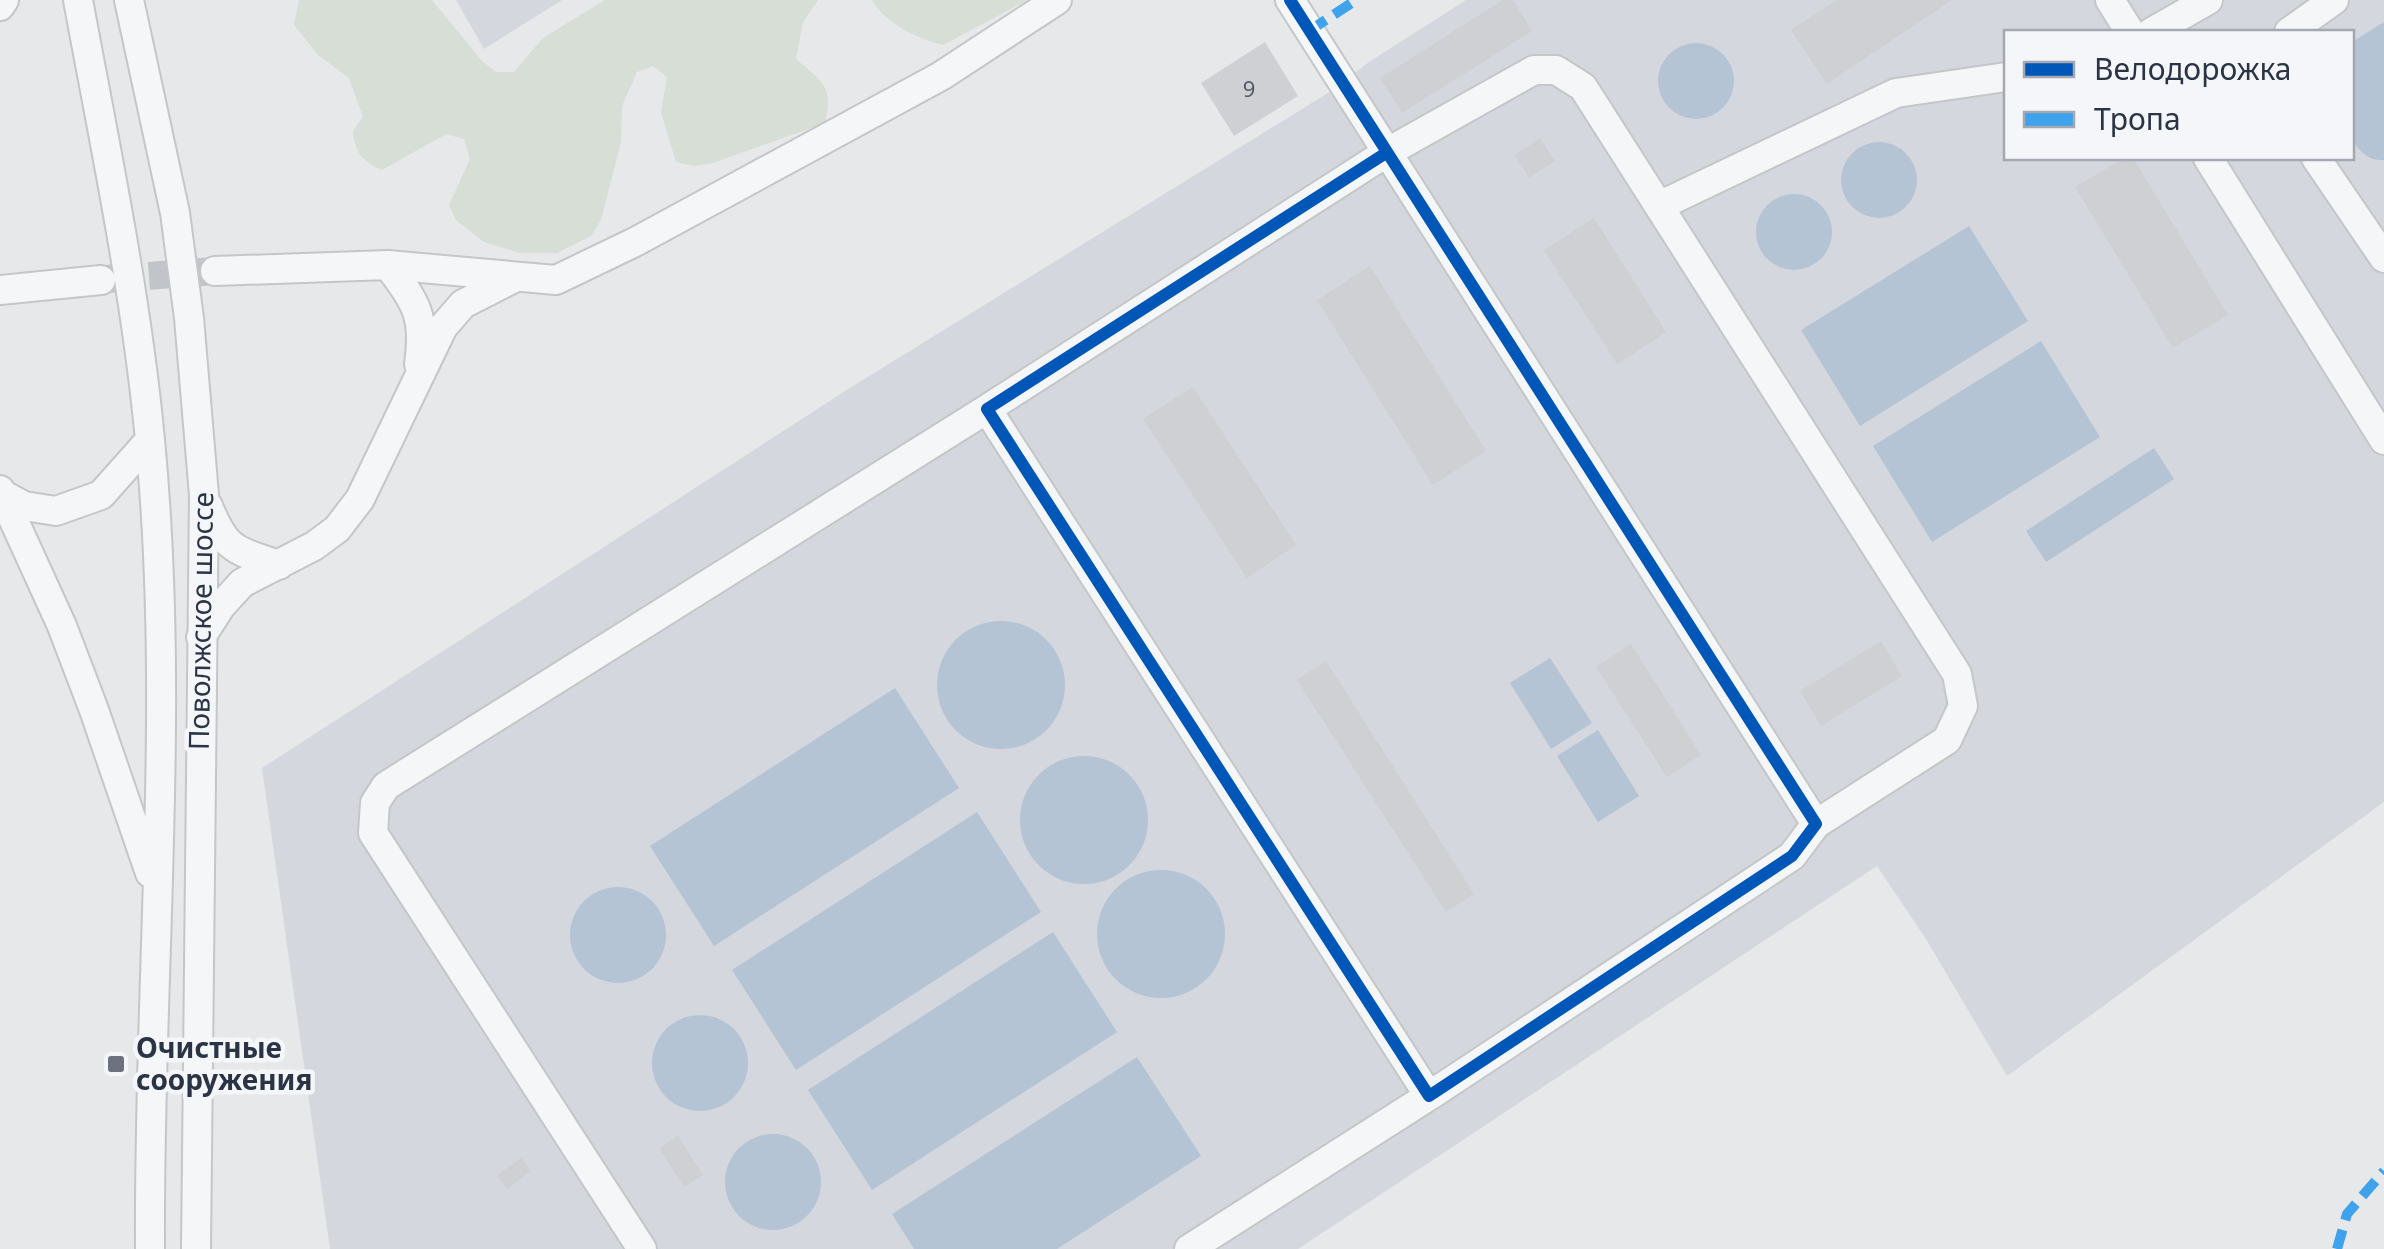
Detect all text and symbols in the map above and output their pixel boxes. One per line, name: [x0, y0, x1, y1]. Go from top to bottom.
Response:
legend: [2004, 30, 2354, 160]
text: Велодорожка: [2094, 48, 2291, 89]
house number: 9: [1243, 73, 1255, 103]
text: Тропа: [2094, 98, 2181, 139]
street label: Поволжское шоссе: [179, 492, 221, 750]
place label: Очистные сооружения: [136, 1028, 312, 1098]
marker: Очистные сооружения: [105, 1053, 127, 1075]

